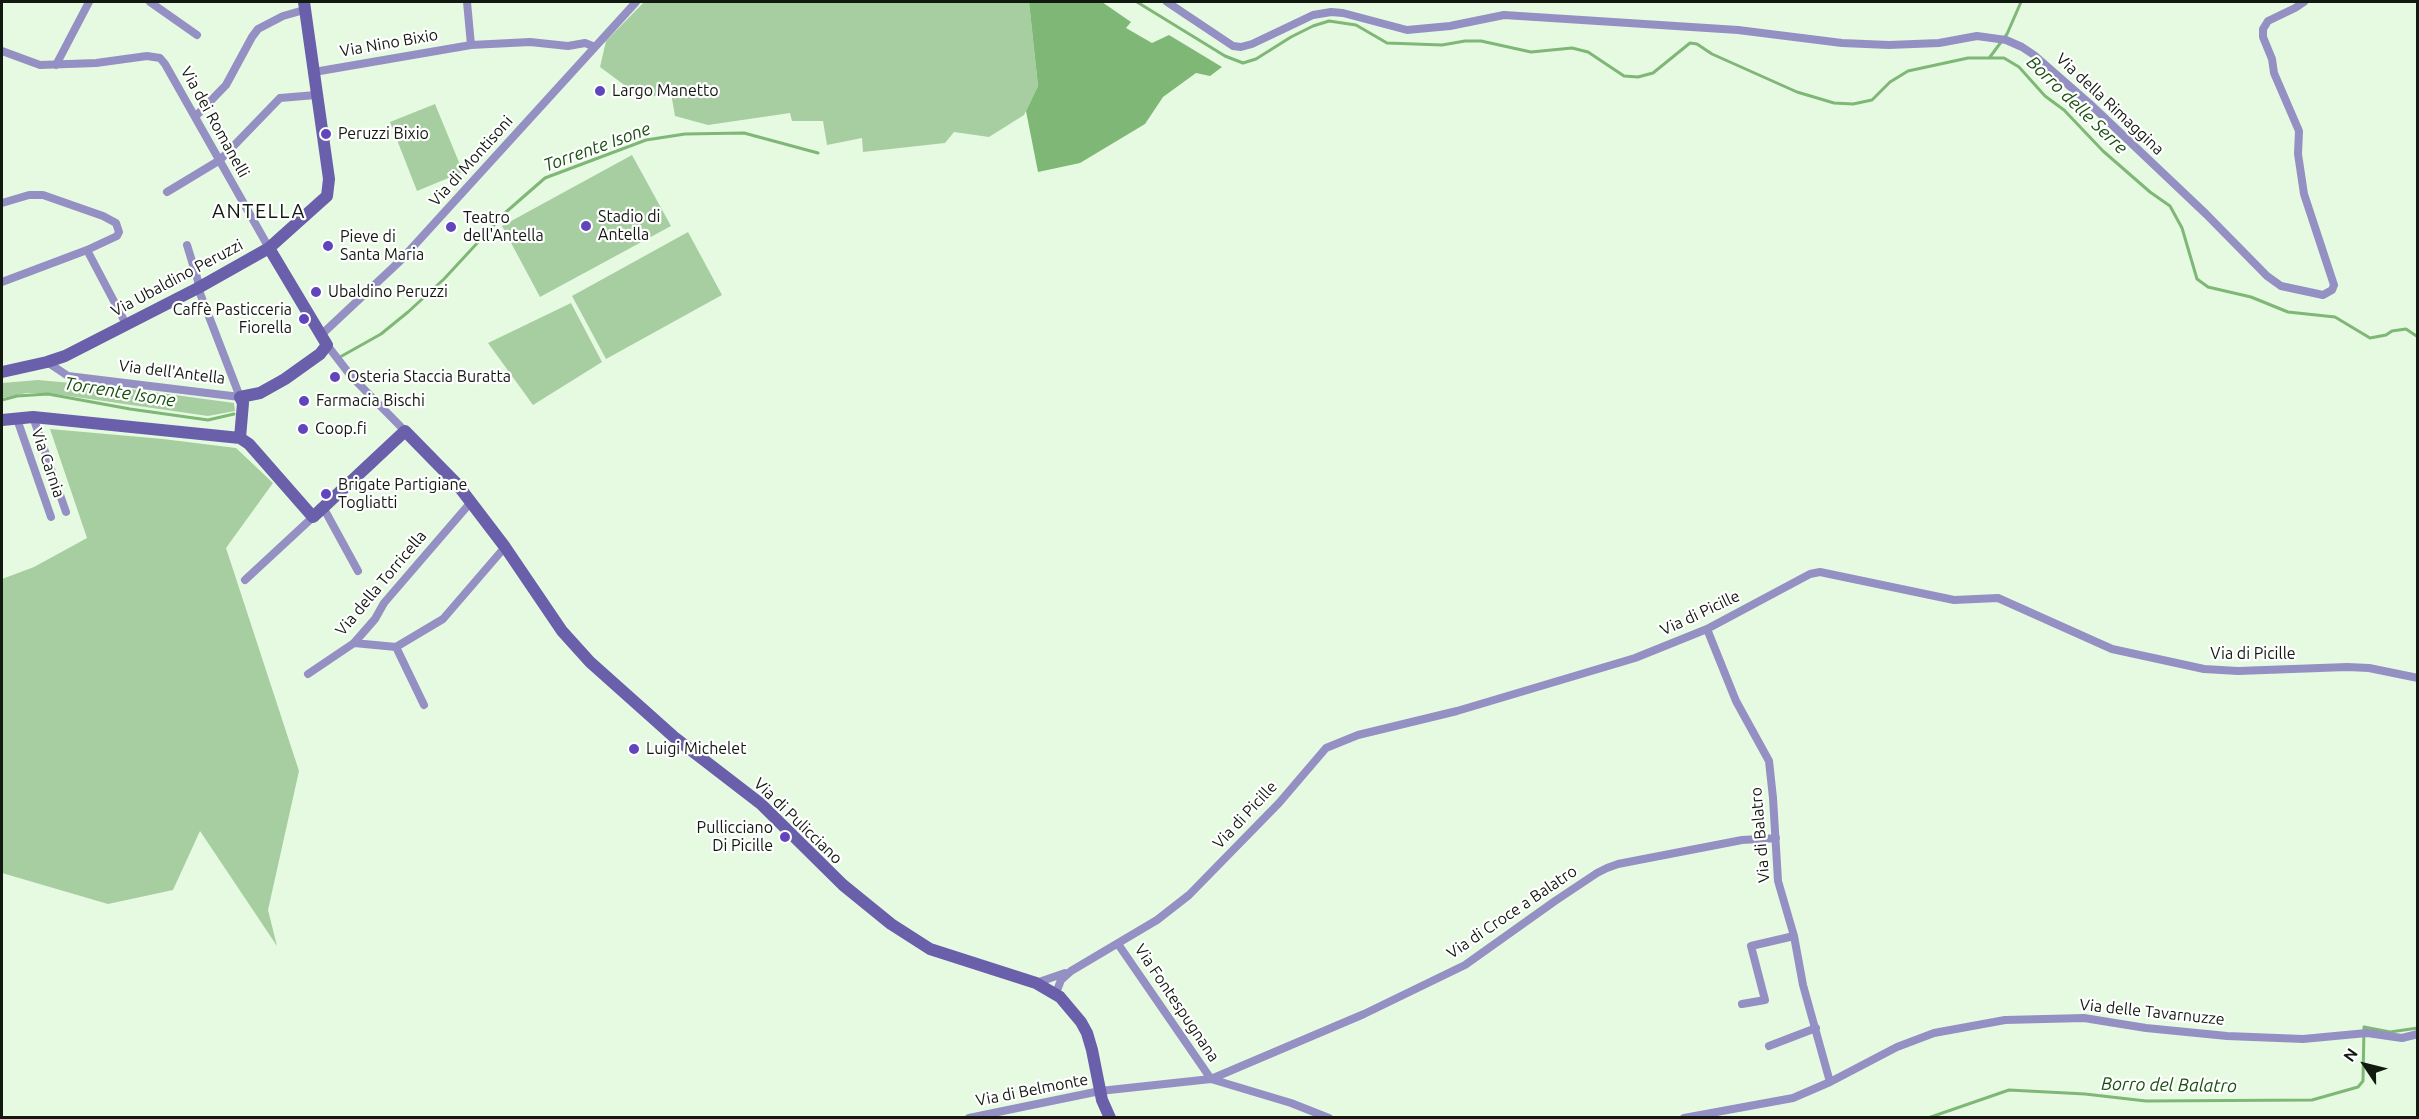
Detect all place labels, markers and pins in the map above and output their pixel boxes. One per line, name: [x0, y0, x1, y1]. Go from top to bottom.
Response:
place label: Largo Manetto: [612, 81, 719, 101]
marker: Largo Manetto: [593, 84, 607, 98]
place label: Peruzzi Bixio: [338, 124, 429, 144]
marker: Peruzzi Bixio: [319, 127, 333, 141]
place label: Stadio di Antella: [598, 207, 660, 245]
place label: Teatro dell'Antella: [463, 208, 544, 246]
marker: Stadio di Antella: [579, 219, 593, 233]
marker: Teatro dell'Antella: [444, 220, 458, 234]
place label: Pieve di Santa Maria: [340, 227, 424, 265]
marker: Pieve di Santa Maria: [321, 239, 335, 253]
place label: Ubaldino Peruzzi: [328, 282, 448, 302]
marker: Ubaldino Peruzzi: [309, 285, 323, 299]
place label: Caffè Pasticceria Fiorella: [173, 300, 292, 338]
marker: Caffè Pasticceria Fiorella: [297, 312, 311, 326]
place label: Osteria Staccia Buratta: [347, 367, 511, 387]
marker: Osteria Staccia Buratta: [328, 370, 342, 384]
place label: Farmacia Bischi: [316, 391, 425, 411]
marker: Farmacia Bischi: [297, 394, 311, 408]
place label: Coop.fi: [315, 419, 367, 439]
marker: Coop.fi: [296, 422, 310, 436]
place label: Brigate Partigiane Togliatti: [338, 475, 467, 513]
marker: Brigate Partigiane Togliatti: [319, 487, 333, 501]
place label: Luigi Michelet: [646, 739, 746, 759]
marker: Luigi Michelet: [627, 742, 641, 756]
place label: Pullicciano Di Picille: [697, 818, 773, 856]
marker: Pullicciano Di Picille: [778, 830, 792, 844]

